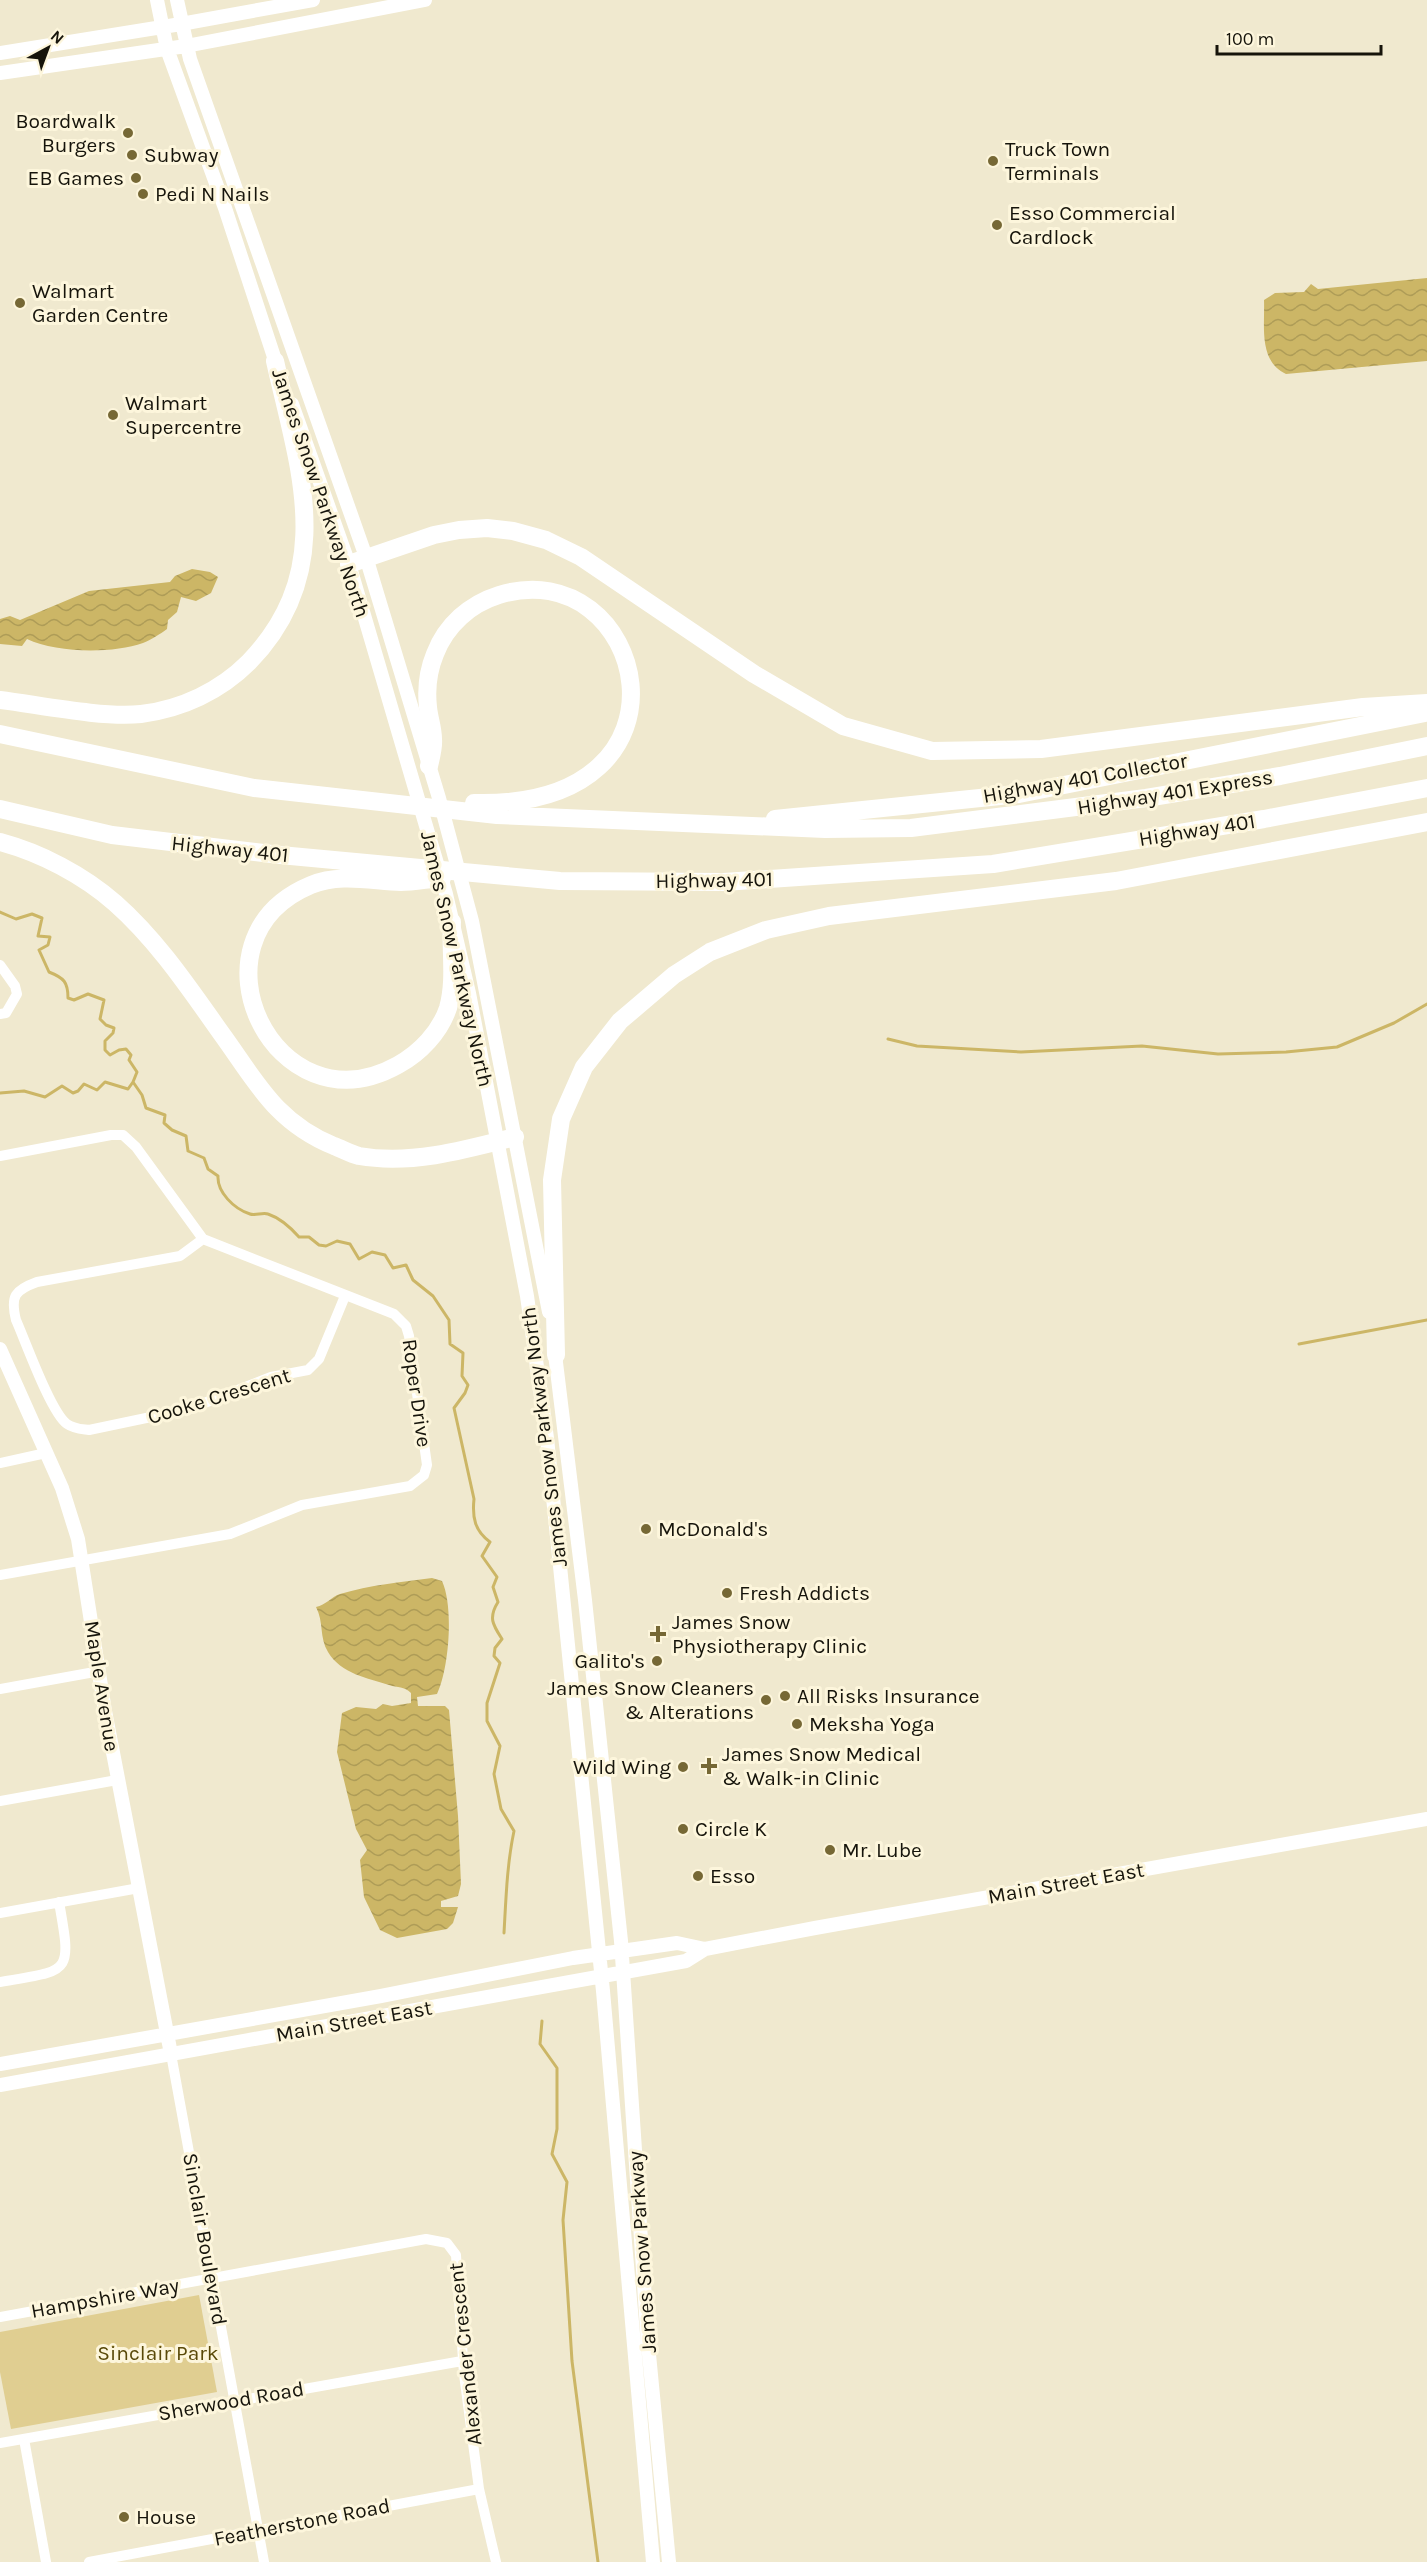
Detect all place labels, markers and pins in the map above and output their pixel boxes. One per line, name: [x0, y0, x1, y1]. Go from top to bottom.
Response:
place label: Boardwalk Burgers: [15, 109, 116, 157]
marker: Boardwalk Burgers: [121, 126, 135, 140]
place label: Truck Town Terminals: [1005, 137, 1110, 185]
place label: Subway: [144, 143, 219, 167]
marker: Subway: [125, 148, 139, 162]
marker: Truck Town Terminals: [986, 154, 1000, 168]
place label: EB Games: [28, 166, 124, 190]
marker: EB Games: [129, 171, 143, 185]
place label: Pedi N Nails: [155, 182, 270, 206]
marker: Pedi N Nails: [136, 187, 150, 201]
place label: Esso Commercial Cardlock: [1009, 201, 1176, 249]
marker: Esso Commercial Cardlock: [990, 218, 1004, 232]
place label: Walmart Garden Centre: [32, 279, 168, 327]
marker: Walmart Garden Centre: [13, 296, 27, 310]
place label: Walmart Supercentre: [125, 391, 242, 439]
marker: Walmart Supercentre: [106, 408, 120, 422]
place label: McDonald's: [658, 1517, 768, 1541]
marker: McDonald's: [639, 1522, 653, 1536]
place label: Fresh Addicts: [739, 1581, 870, 1605]
marker: Fresh Addicts: [720, 1586, 734, 1600]
place label: James Snow Physiotherapy Clinic: [672, 1610, 867, 1658]
marker: James Snow Physiotherapy Clinic: [649, 1625, 667, 1643]
place label: Galito's: [575, 1649, 645, 1673]
marker: Galito's: [650, 1654, 664, 1668]
place label: James Snow Cleaners & Alterations: [547, 1676, 754, 1724]
place label: All Risks Insurance: [797, 1684, 980, 1708]
marker: All Risks Insurance: [778, 1689, 792, 1703]
marker: James Snow Cleaners & Alterations: [759, 1693, 773, 1707]
place label: Meksha Yoga: [809, 1712, 935, 1736]
marker: Meksha Yoga: [790, 1717, 804, 1731]
place label: James Snow Medical & Walk-in Clinic: [722, 1742, 921, 1790]
place label: Wild Wing: [573, 1755, 671, 1779]
marker: James Snow Medical & Walk-in Clinic: [700, 1757, 718, 1775]
marker: Wild Wing: [676, 1760, 690, 1774]
place label: Circle K: [695, 1817, 767, 1841]
marker: Circle K: [676, 1822, 690, 1836]
place label: Mr. Lube: [842, 1838, 922, 1862]
marker: Mr. Lube: [823, 1843, 837, 1857]
place label: Esso: [710, 1864, 755, 1888]
marker: Esso: [691, 1869, 705, 1883]
place label: House: [136, 2505, 196, 2529]
marker: House: [117, 2510, 131, 2524]

